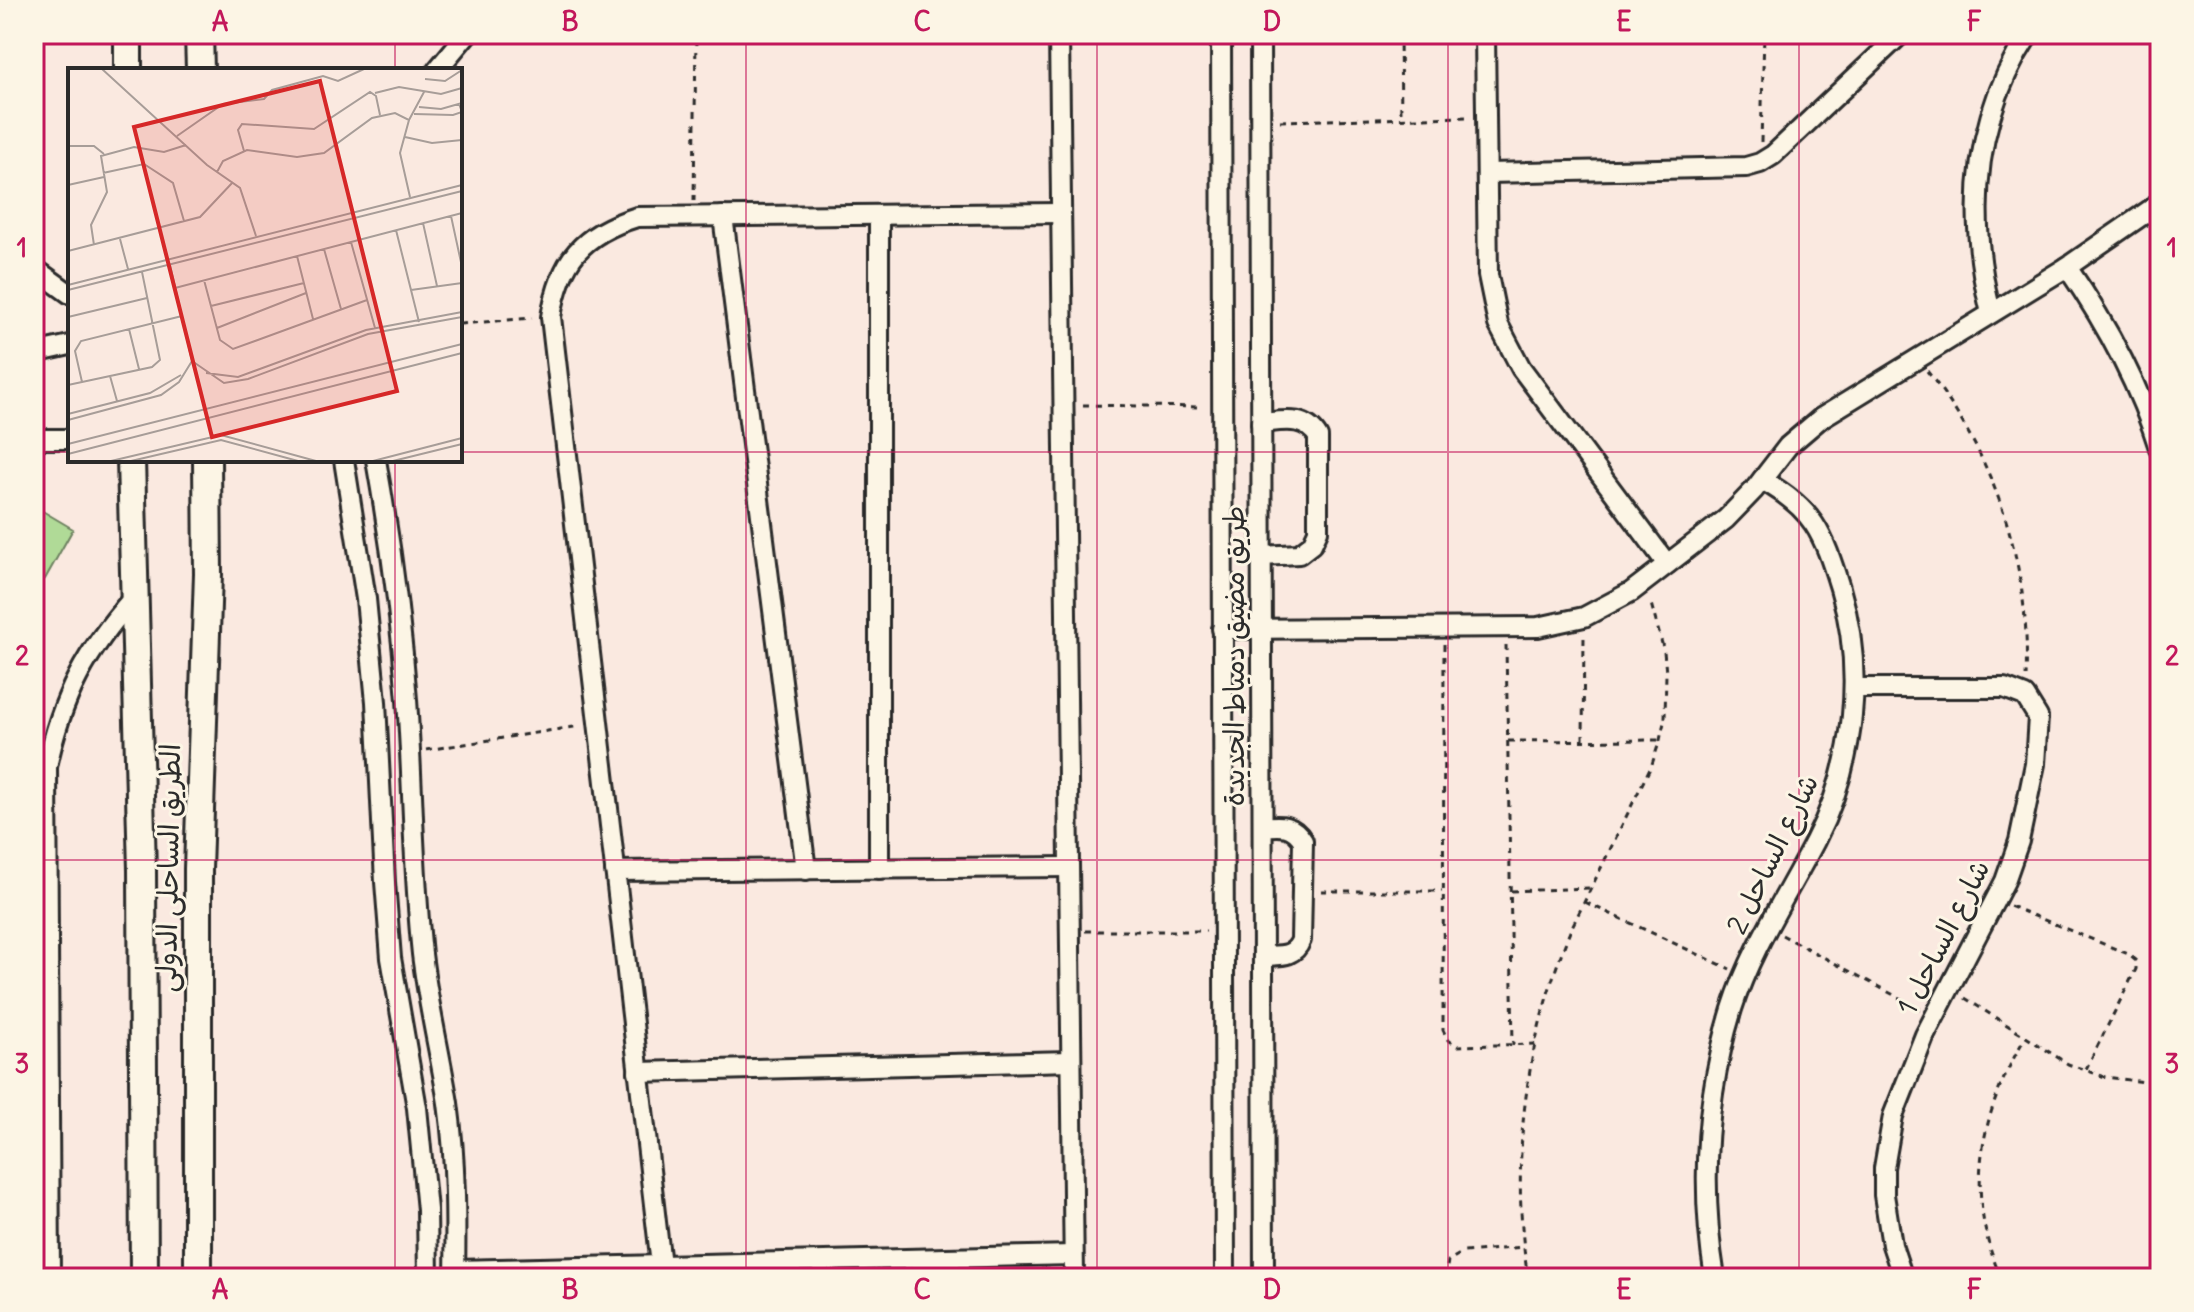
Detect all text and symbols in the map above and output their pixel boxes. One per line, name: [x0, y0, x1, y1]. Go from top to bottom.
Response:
text: A: [212, 5, 229, 38]
text: B: [561, 5, 579, 38]
text: C: [913, 5, 931, 38]
text: D: [1263, 5, 1281, 38]
text: E: [1616, 5, 1632, 38]
text: F: [1967, 5, 1982, 38]
inset map: [68, 68, 462, 462]
text: 1: [17, 231, 27, 264]
text: 1: [2167, 231, 2177, 264]
street label: طريق مضيق دمياط الجديدة: [1216, 506, 1252, 806]
text: 2: [15, 639, 29, 672]
text: 2: [2165, 639, 2179, 672]
street label: الطريق الساحلى الدولى: [148, 743, 188, 993]
street label: شارع الساحل 2: [1718, 768, 1828, 941]
street label: شارع الساحل 1: [1889, 854, 1999, 1021]
text: 3: [15, 1047, 29, 1080]
text: 3: [2165, 1047, 2179, 1080]
text: A: [212, 1273, 229, 1306]
text: B: [561, 1273, 579, 1306]
text: C: [913, 1273, 931, 1306]
text: D: [1263, 1273, 1281, 1306]
text: E: [1616, 1273, 1632, 1306]
text: F: [1967, 1273, 1982, 1306]

